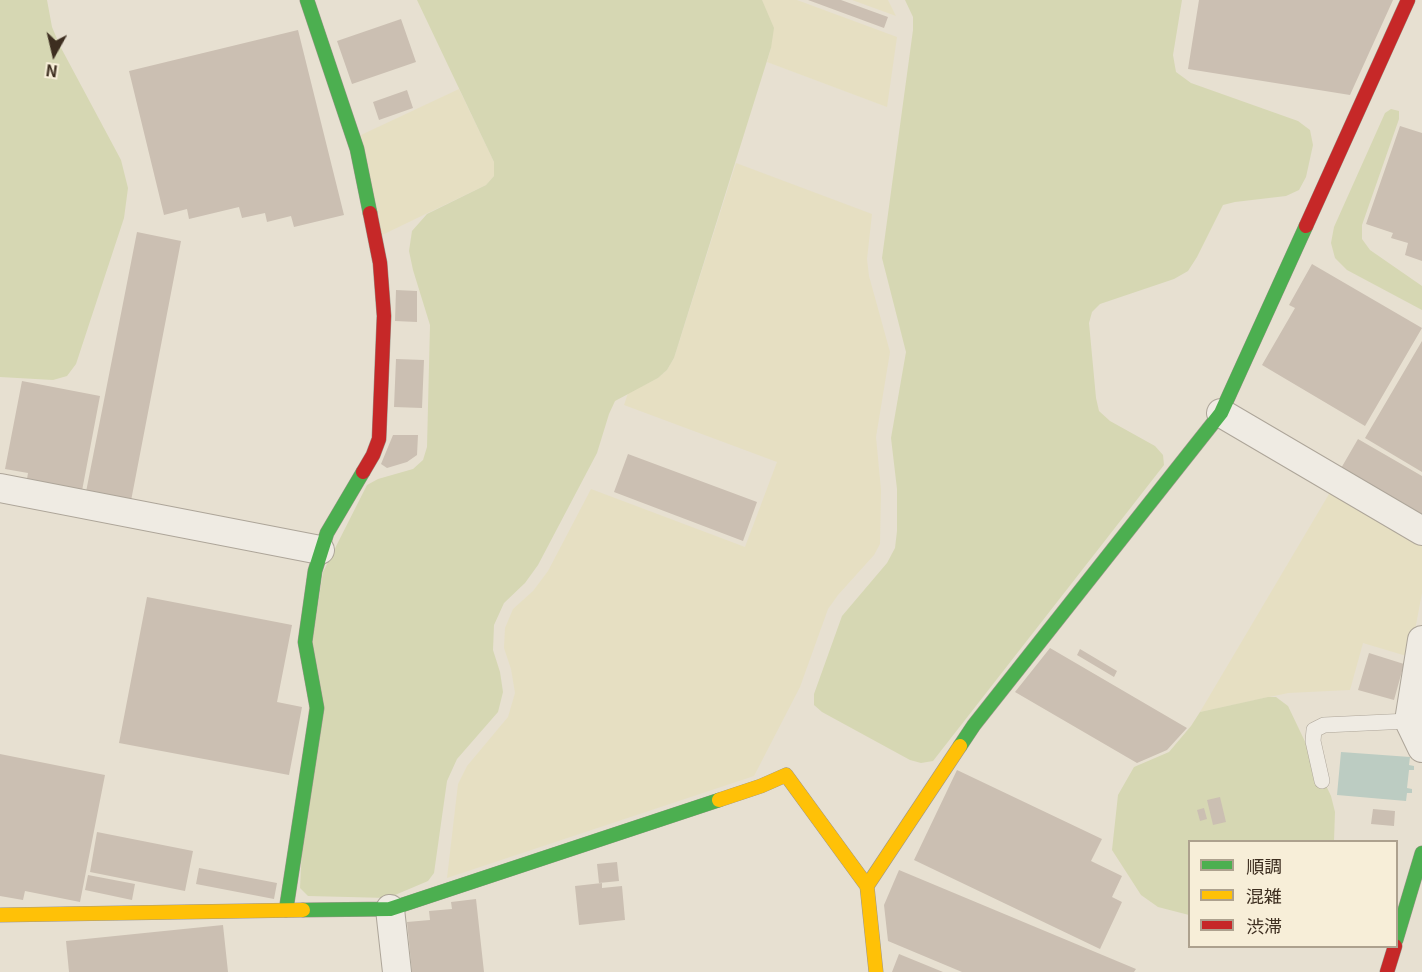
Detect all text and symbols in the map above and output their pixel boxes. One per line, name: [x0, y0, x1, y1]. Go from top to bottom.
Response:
north arrow: [24, 24, 84, 84]
text: N: [44, 59, 59, 85]
legend: [1188, 840, 1398, 948]
text: 順調: [1246, 852, 1282, 878]
text: 混雑: [1246, 882, 1282, 908]
text: 渋滞: [1246, 912, 1282, 938]

